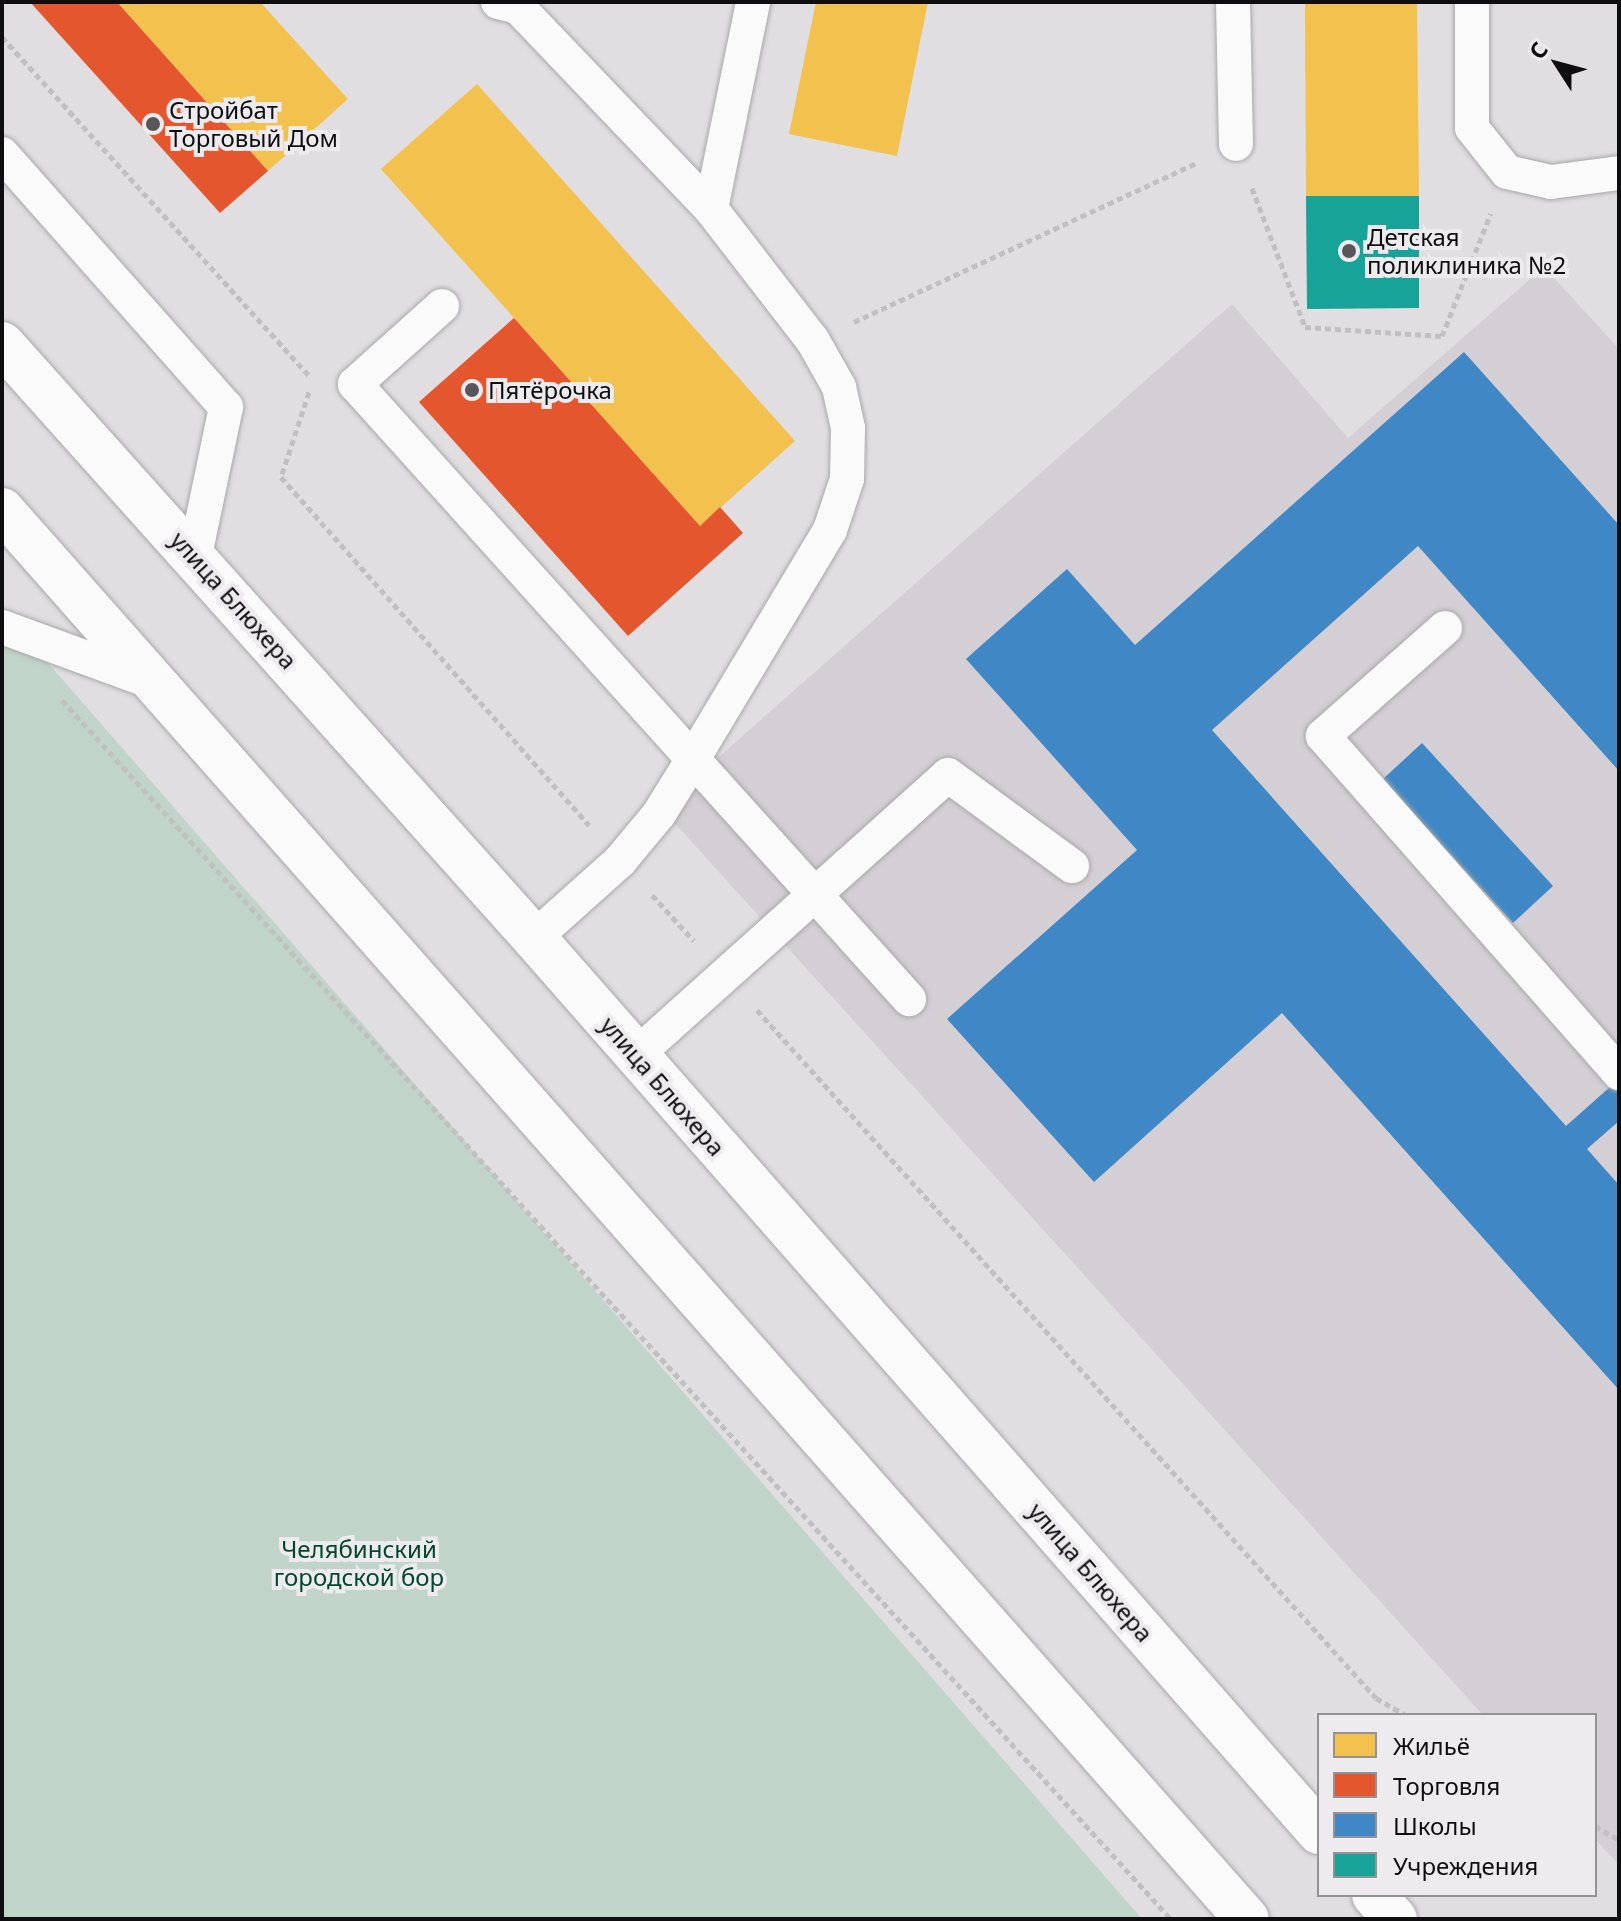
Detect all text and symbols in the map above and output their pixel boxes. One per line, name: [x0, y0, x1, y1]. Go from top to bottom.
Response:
north arrow: [1517, 24, 1597, 104]
text: С: [1521, 35, 1554, 64]
place label: Стройбат Торговый Дом: [169, 96, 338, 152]
marker: Стройбат Торговый Дом: [144, 115, 162, 133]
place label: Детская поликлиника №2: [1367, 223, 1566, 279]
marker: Детская поликлиника №2: [1338, 240, 1360, 262]
place label: Пятёрочка: [488, 376, 612, 404]
marker: Пятёрочка: [463, 381, 481, 399]
street label: улица Блюхера: [165, 525, 303, 675]
street label: улица Блюхера: [595, 1011, 731, 1161]
street label: улица Блюхера: [1023, 1497, 1159, 1647]
park label: Челябинский городской бор: [274, 1535, 444, 1591]
legend: [1317, 1713, 1597, 1897]
text: Жильё: [1393, 1729, 1470, 1762]
text: Торговля: [1393, 1769, 1500, 1802]
text: Школы: [1393, 1809, 1477, 1842]
text: Учреждения: [1393, 1849, 1538, 1882]

